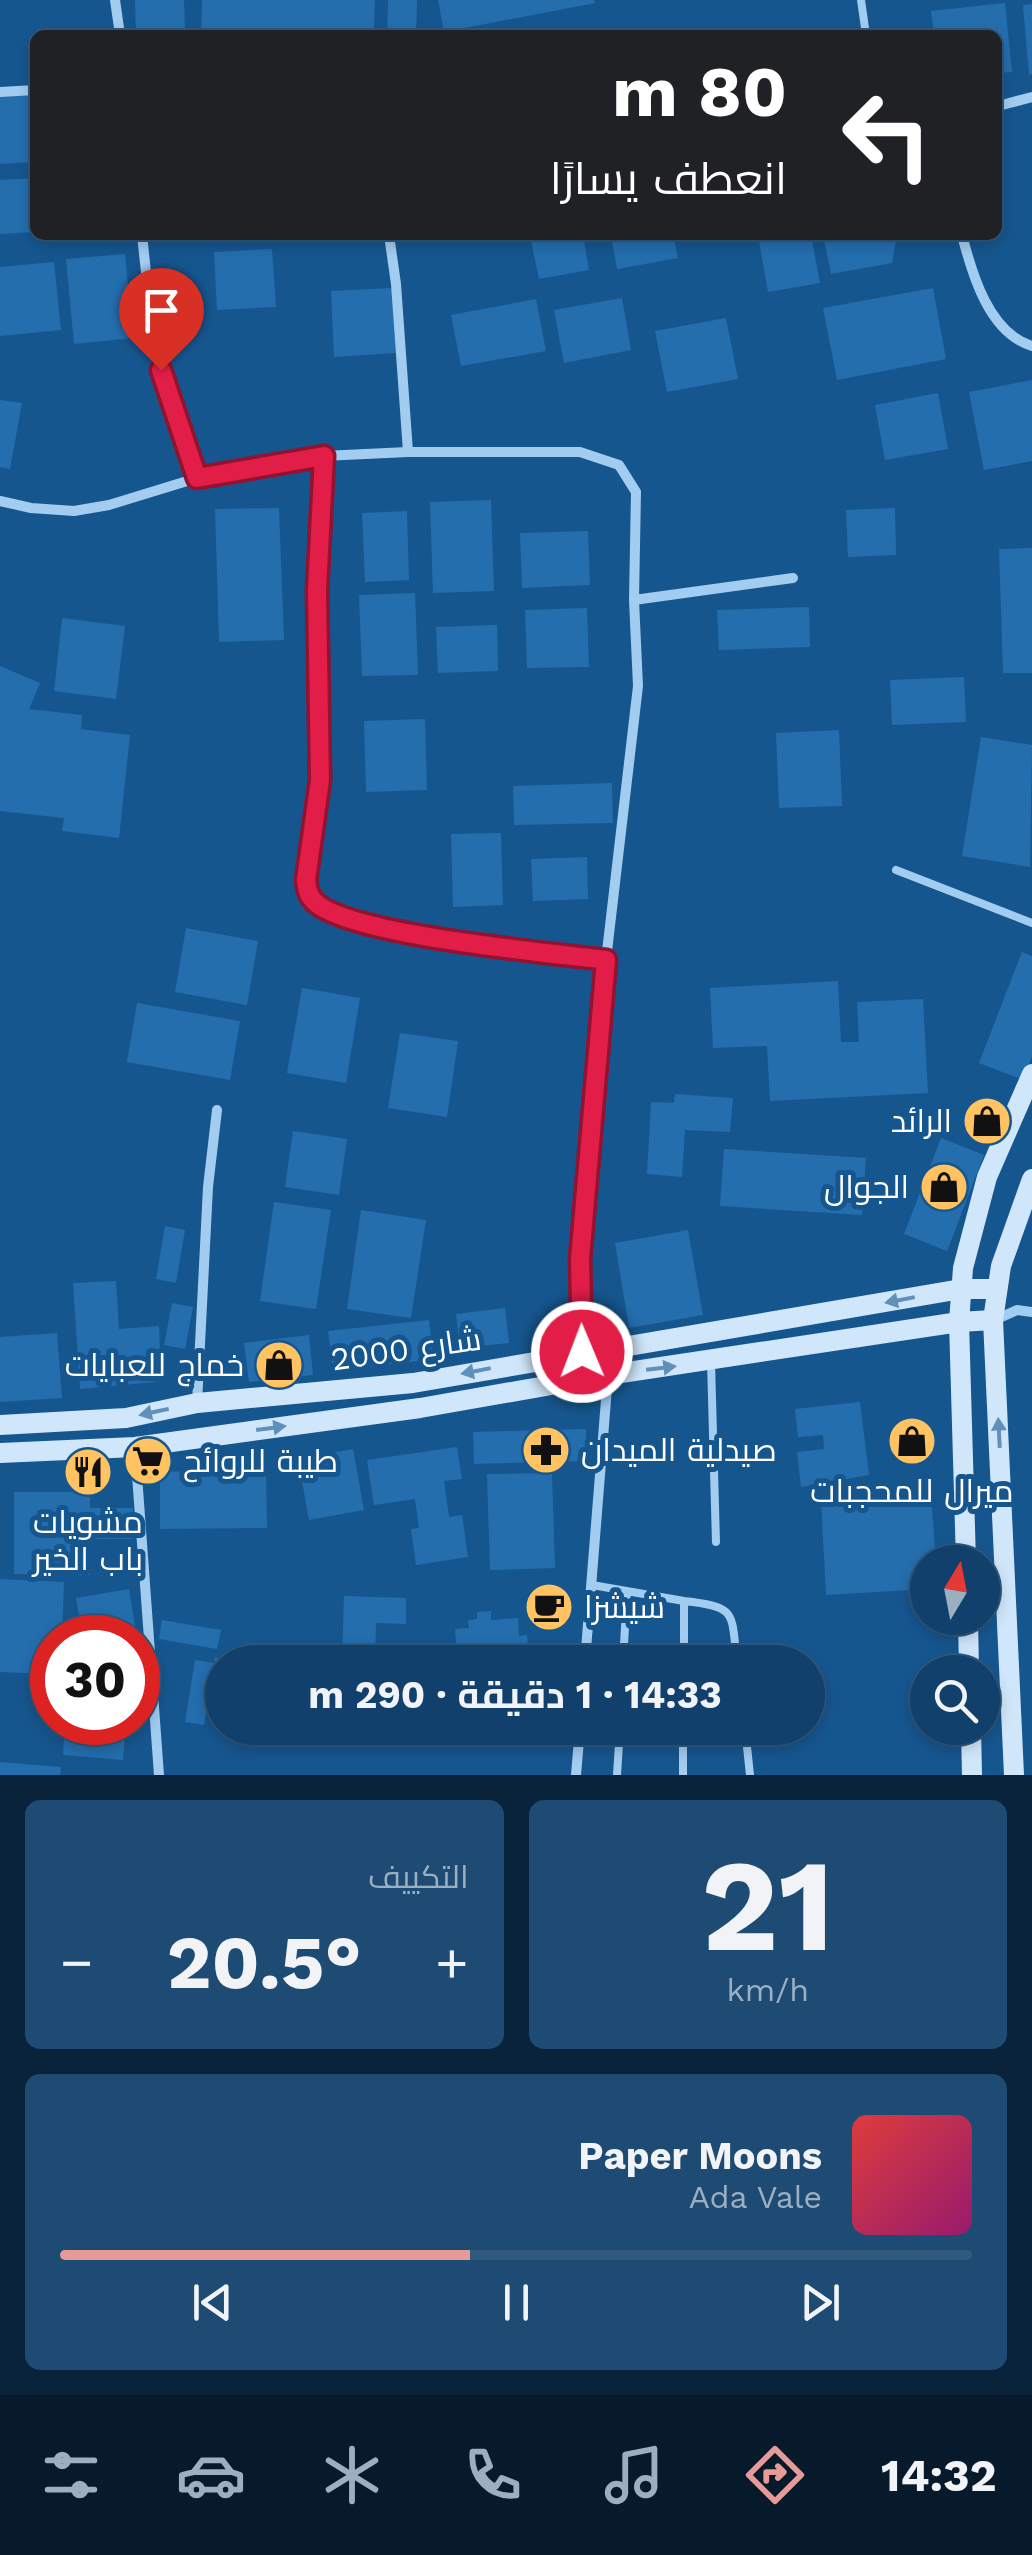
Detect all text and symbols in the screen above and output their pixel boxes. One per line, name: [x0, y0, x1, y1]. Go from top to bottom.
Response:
text: 80 m: [612, 51, 787, 133]
icon: left: [822, 70, 952, 200]
text: انعطف يسارًا: [550, 152, 787, 205]
pin: [119, 268, 204, 371]
icon: arrive: [134, 283, 189, 338]
shop icon: الرائد: [961, 1095, 1013, 1147]
place label: الرائد: [891, 1102, 952, 1140]
shop icon: الجوال: [918, 1161, 970, 1213]
place label: الجوال: [824, 1168, 909, 1206]
one-way arrow: [885, 1293, 916, 1309]
position arrow: [530, 1300, 634, 1404]
street label: شارع 2000: [328, 1320, 484, 1381]
shop icon: خماج للعبايات: [253, 1339, 305, 1391]
place label: خماج للعبايات: [65, 1346, 244, 1387]
one-way arrow: [646, 1360, 678, 1376]
one-way arrow: [460, 1364, 491, 1380]
one-way arrow: [138, 1405, 169, 1420]
shop icon: ميرال للمحجبات: [886, 1415, 938, 1467]
one-way arrow: [990, 1416, 1006, 1448]
one-way arrow: [256, 1419, 287, 1435]
pharmacy icon: صيدلية الميدان: [520, 1424, 572, 1476]
place label: صيدلية الميدان: [581, 1431, 777, 1469]
supermarket icon: طيبة للروائح: [122, 1435, 174, 1487]
place label: طيبة للروائح: [183, 1442, 338, 1483]
restaurant icon: مشويات باب الخير: [62, 1446, 114, 1498]
place label: ميرال للمحجبات: [810, 1472, 1014, 1510]
place label: مشويات باب الخير: [31, 1503, 143, 1578]
north arrow: [910, 1545, 1000, 1635]
map controls: [910, 1545, 1000, 1745]
cafe icon: شيشزا: [523, 1581, 575, 1633]
place label: شيشزا: [584, 1588, 665, 1626]
speed limit sign: 30: [30, 1615, 160, 1745]
button: search: [910, 1655, 1000, 1745]
text: 14:33 · 1 دقيقة · 290 m: [308, 1673, 722, 1717]
text: 21: [701, 1829, 835, 1982]
text: التكييف: [368, 1858, 469, 1896]
text: 20.5°: [167, 1918, 362, 2006]
text: −: [60, 1930, 93, 1994]
text: +: [435, 1930, 468, 1994]
text: km/h: [727, 1971, 809, 2009]
text: Paper Moons: [578, 2134, 822, 2178]
text: Ada Vale: [689, 2178, 822, 2216]
icon: previous: [185, 2275, 240, 2330]
icon: pause: [489, 2275, 544, 2330]
icon: next: [793, 2275, 848, 2330]
icon: filters: [36, 2440, 106, 2510]
icon: car: [176, 2440, 246, 2510]
icon: climate: [317, 2440, 387, 2510]
icon: phone: [458, 2440, 528, 2510]
icon: music: [599, 2440, 669, 2510]
icon: directions: [740, 2440, 810, 2510]
text: 14:32: [881, 2449, 997, 2502]

